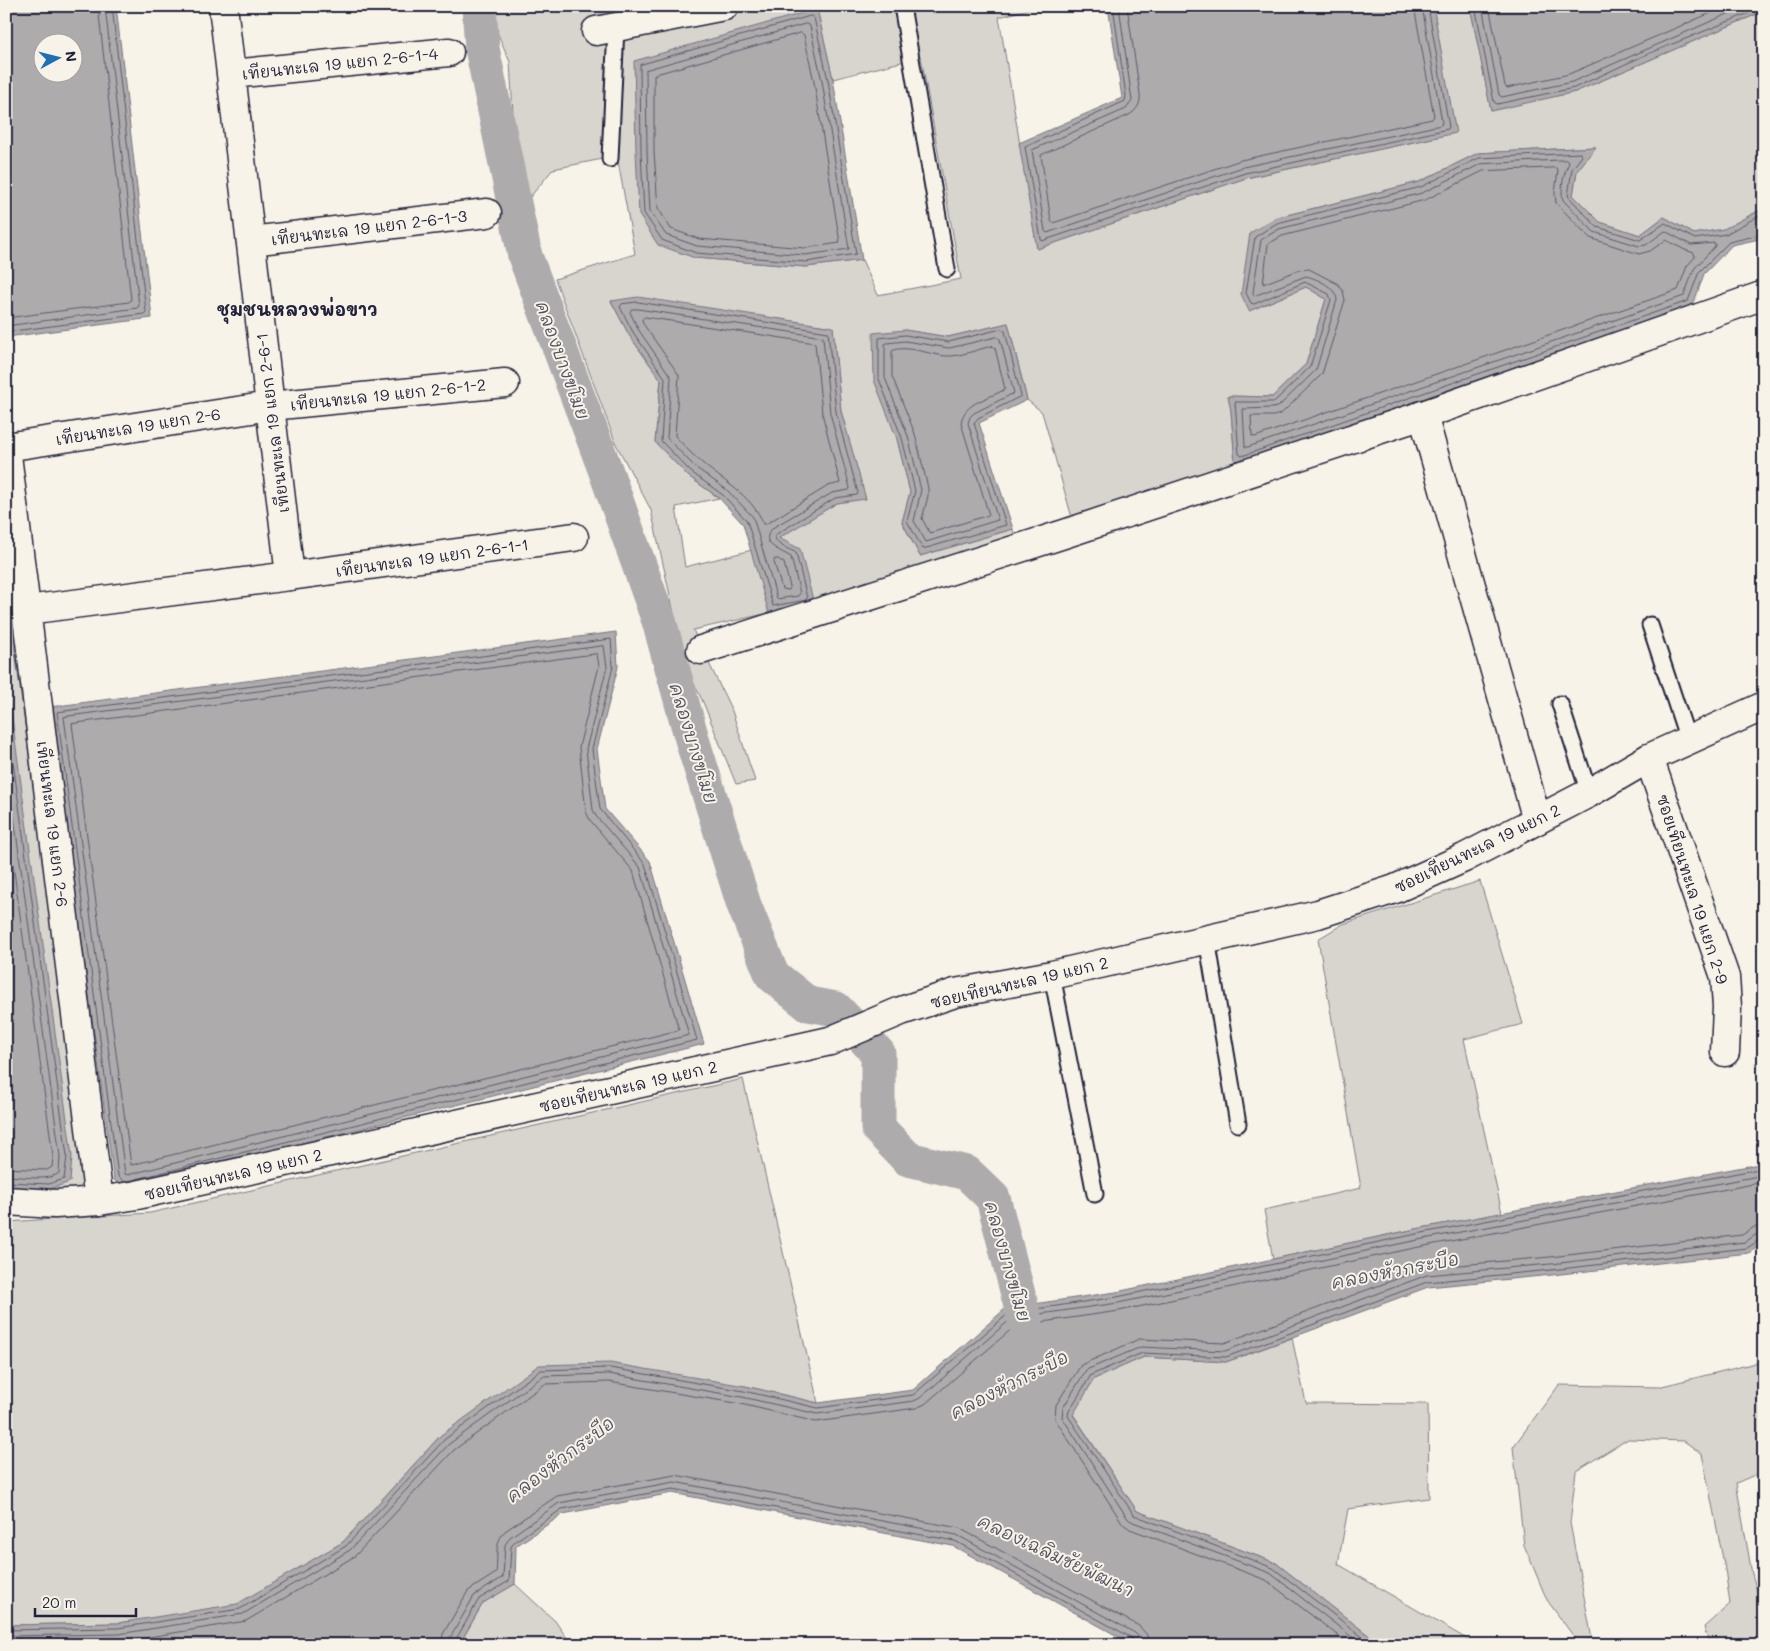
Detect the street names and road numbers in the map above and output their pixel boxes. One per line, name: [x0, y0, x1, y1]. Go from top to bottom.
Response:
street label: เทียนทะเล 19 แยก 2-6-1-4: [241, 42, 440, 84]
street label: เทียนทะเล 19 แยก 2-6-1-3: [270, 204, 468, 249]
street label: เทียนทะเล 19 แยก 2-6-1: [250, 332, 293, 514]
street label: เทียนทะเล 19 แยก 2-6-1-2: [289, 373, 487, 415]
street label: เทียนทะเล 19 แยก 2-6: [54, 402, 222, 449]
street label: เทียนทะเล 19 แยก 2-6-1-1: [334, 533, 530, 581]
street label: เทียนทะเล 19 แยก 2-6: [32, 740, 74, 908]
street label: ซอยเทียนทะเล 19 แยก 2-9: [1652, 791, 1734, 986]
street label: ซอยเทียนทะเล 19 แยก 2: [1390, 798, 1563, 897]
street label: ซอยเทียนทะเล 19 แยก 2: [928, 951, 1110, 1013]
street label: ซอยเทียนทะเล 19 แยก 2: [537, 1055, 719, 1117]
street label: ซอยเทียนทะเล 19 แยก 2: [142, 1143, 324, 1205]

